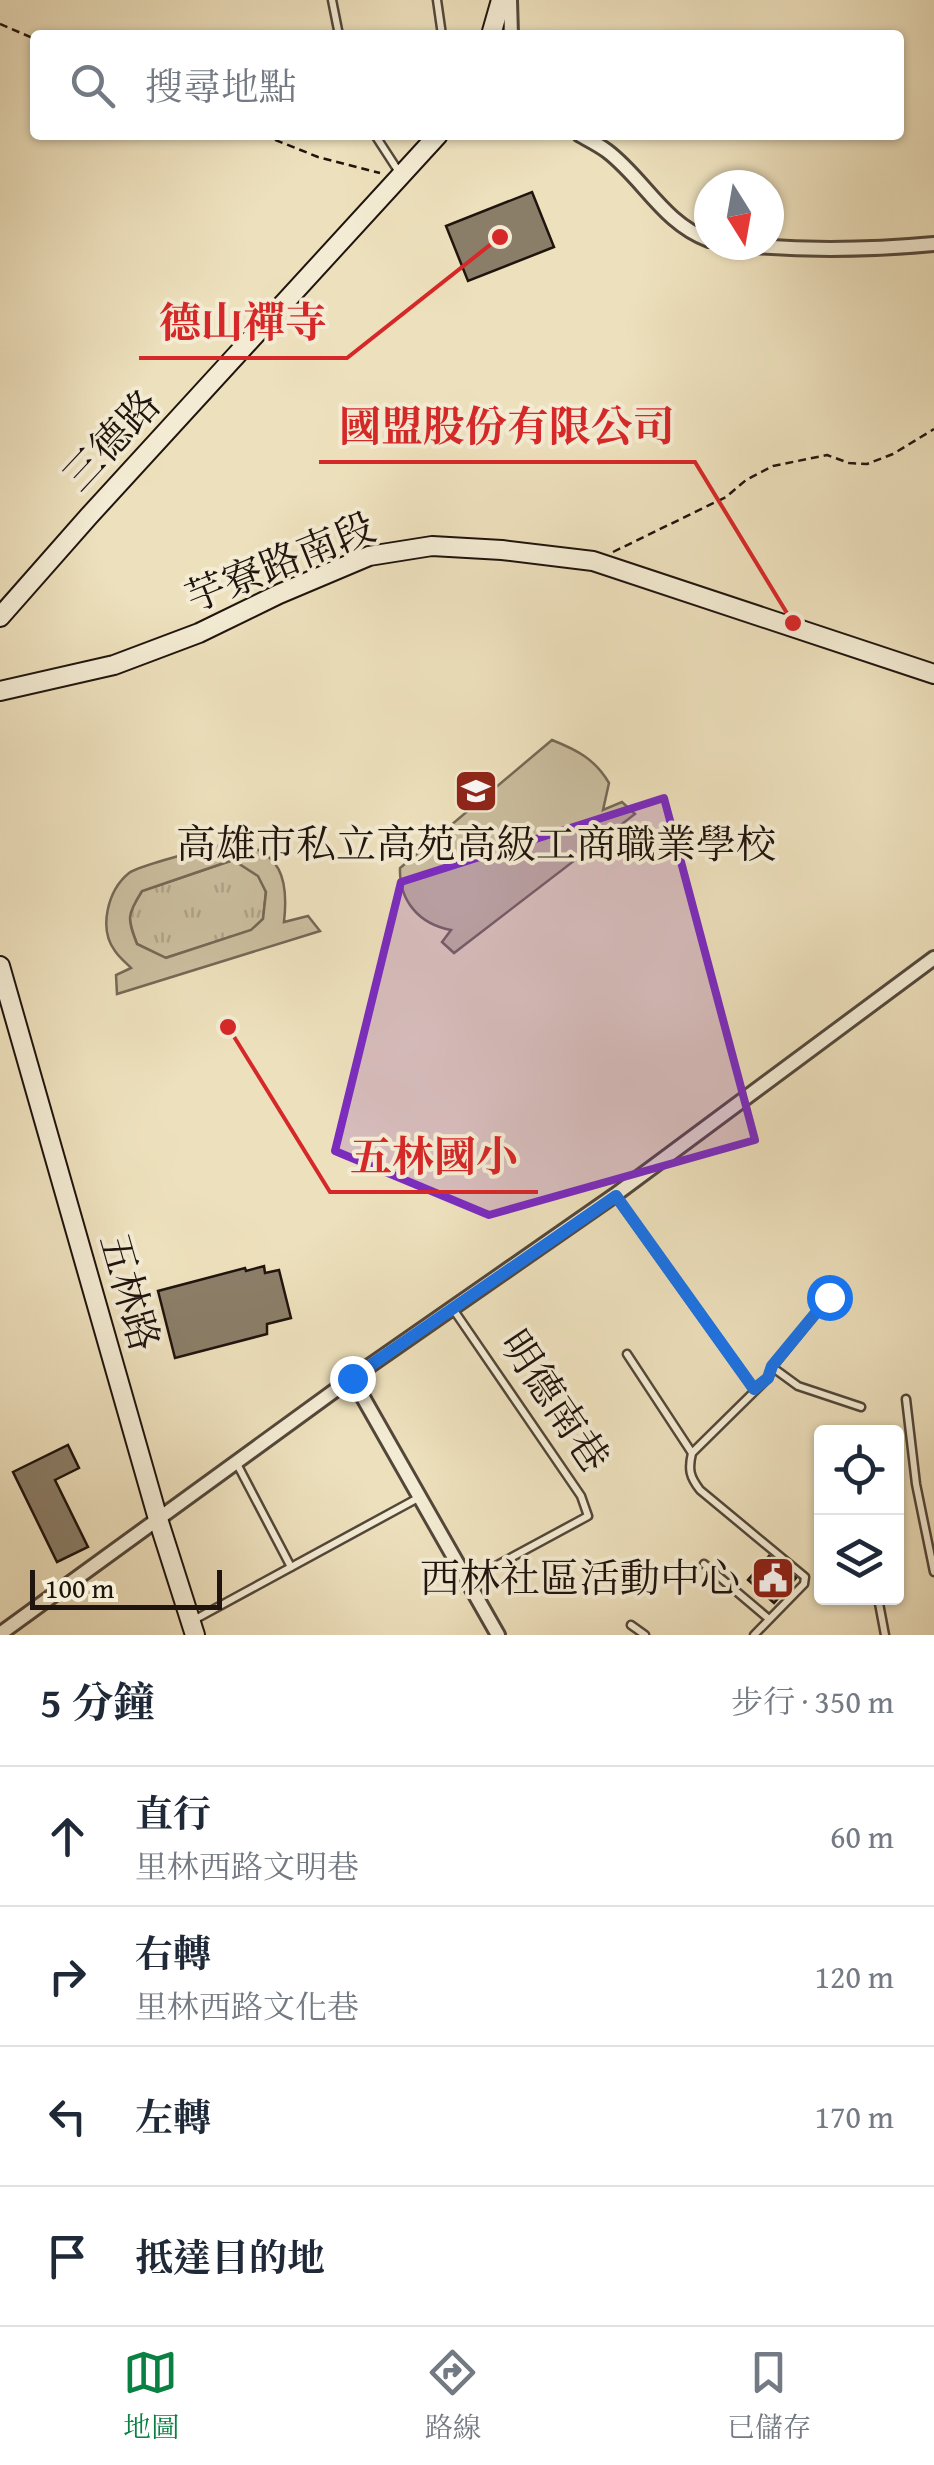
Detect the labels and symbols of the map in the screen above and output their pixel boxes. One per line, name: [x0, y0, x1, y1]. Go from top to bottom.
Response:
north arrow: [694, 170, 784, 260]
callout: 德山禪寺: [139, 286, 347, 358]
text: 德山禪寺: [159, 291, 327, 352]
street label: 三德路: [48, 376, 173, 504]
callout: 國盟股份有限公司: [319, 390, 695, 462]
text: 國盟股份有限公司: [339, 395, 675, 456]
street label: 芋寮路南段: [176, 497, 384, 626]
school or university icon: 高雄市私立高苑高級工商職業學校: [453, 768, 499, 814]
place label: 高雄市私立高苑高級工商職業學校: [176, 814, 776, 873]
callout: 五林國小: [330, 1120, 538, 1192]
text: 五林國小: [350, 1125, 518, 1186]
street label: 五林路: [86, 1226, 175, 1358]
route start: [807, 1275, 853, 1321]
street label: 明德南巷: [486, 1318, 625, 1484]
route end: [330, 1356, 376, 1402]
place label: 西林社區活動中心: [420, 1548, 740, 1607]
public building icon: 西林社區活動中心: [750, 1555, 796, 1601]
scale bar: [30, 1565, 222, 1610]

